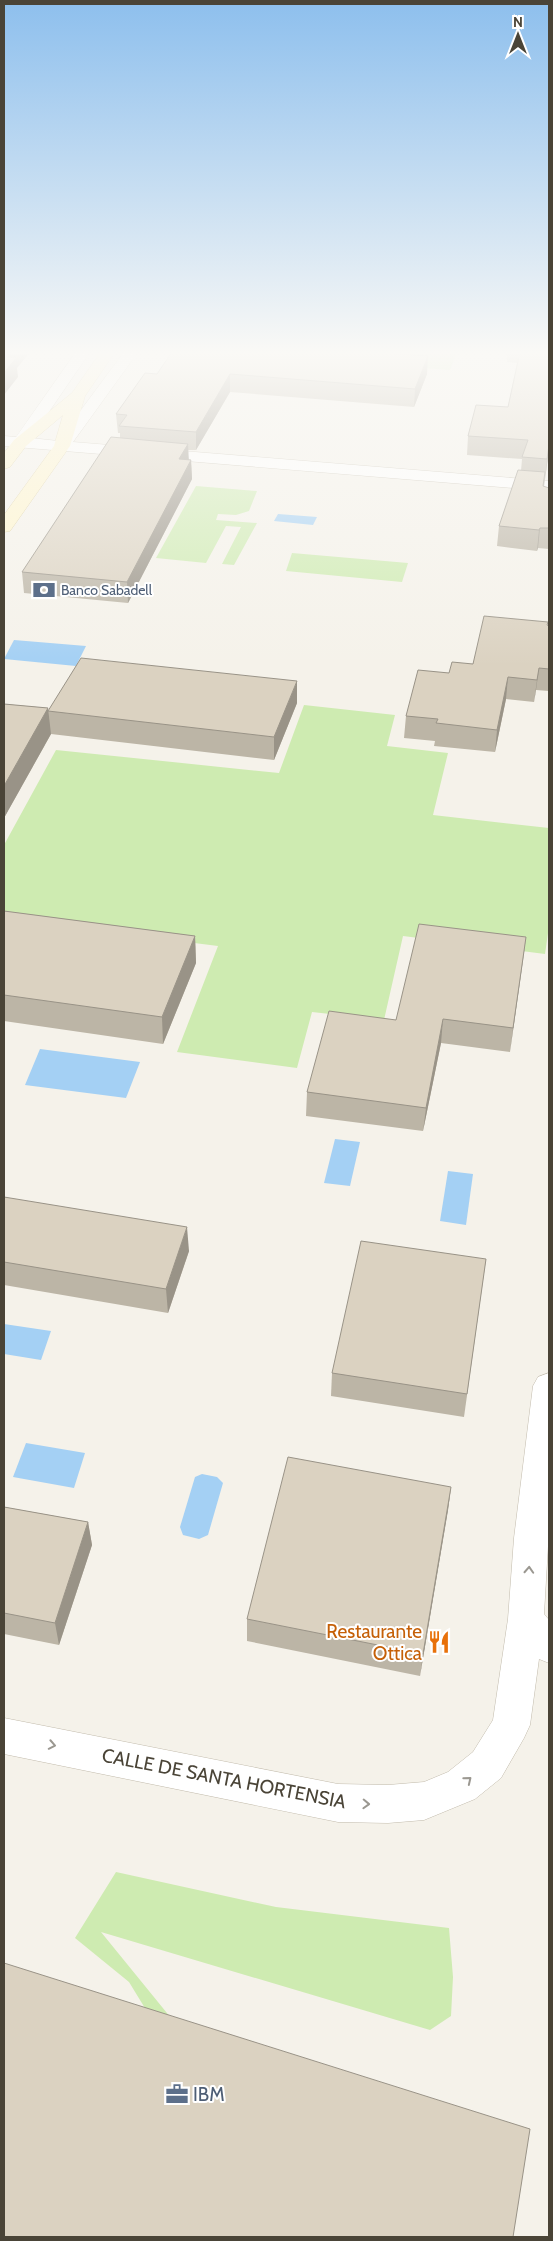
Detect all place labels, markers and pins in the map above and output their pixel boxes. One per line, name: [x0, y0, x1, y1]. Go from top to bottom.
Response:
bank icon: Banco Sabadell: [31, 577, 57, 603]
place label: Banco Sabadell: [61, 581, 153, 599]
place label: Restaurante Ottica: [326, 1620, 422, 1665]
restaurant icon: Restaurante Ottica: [426, 1629, 452, 1655]
office icon: IBM: [164, 2081, 190, 2107]
place label: IBM: [193, 2083, 225, 2106]

